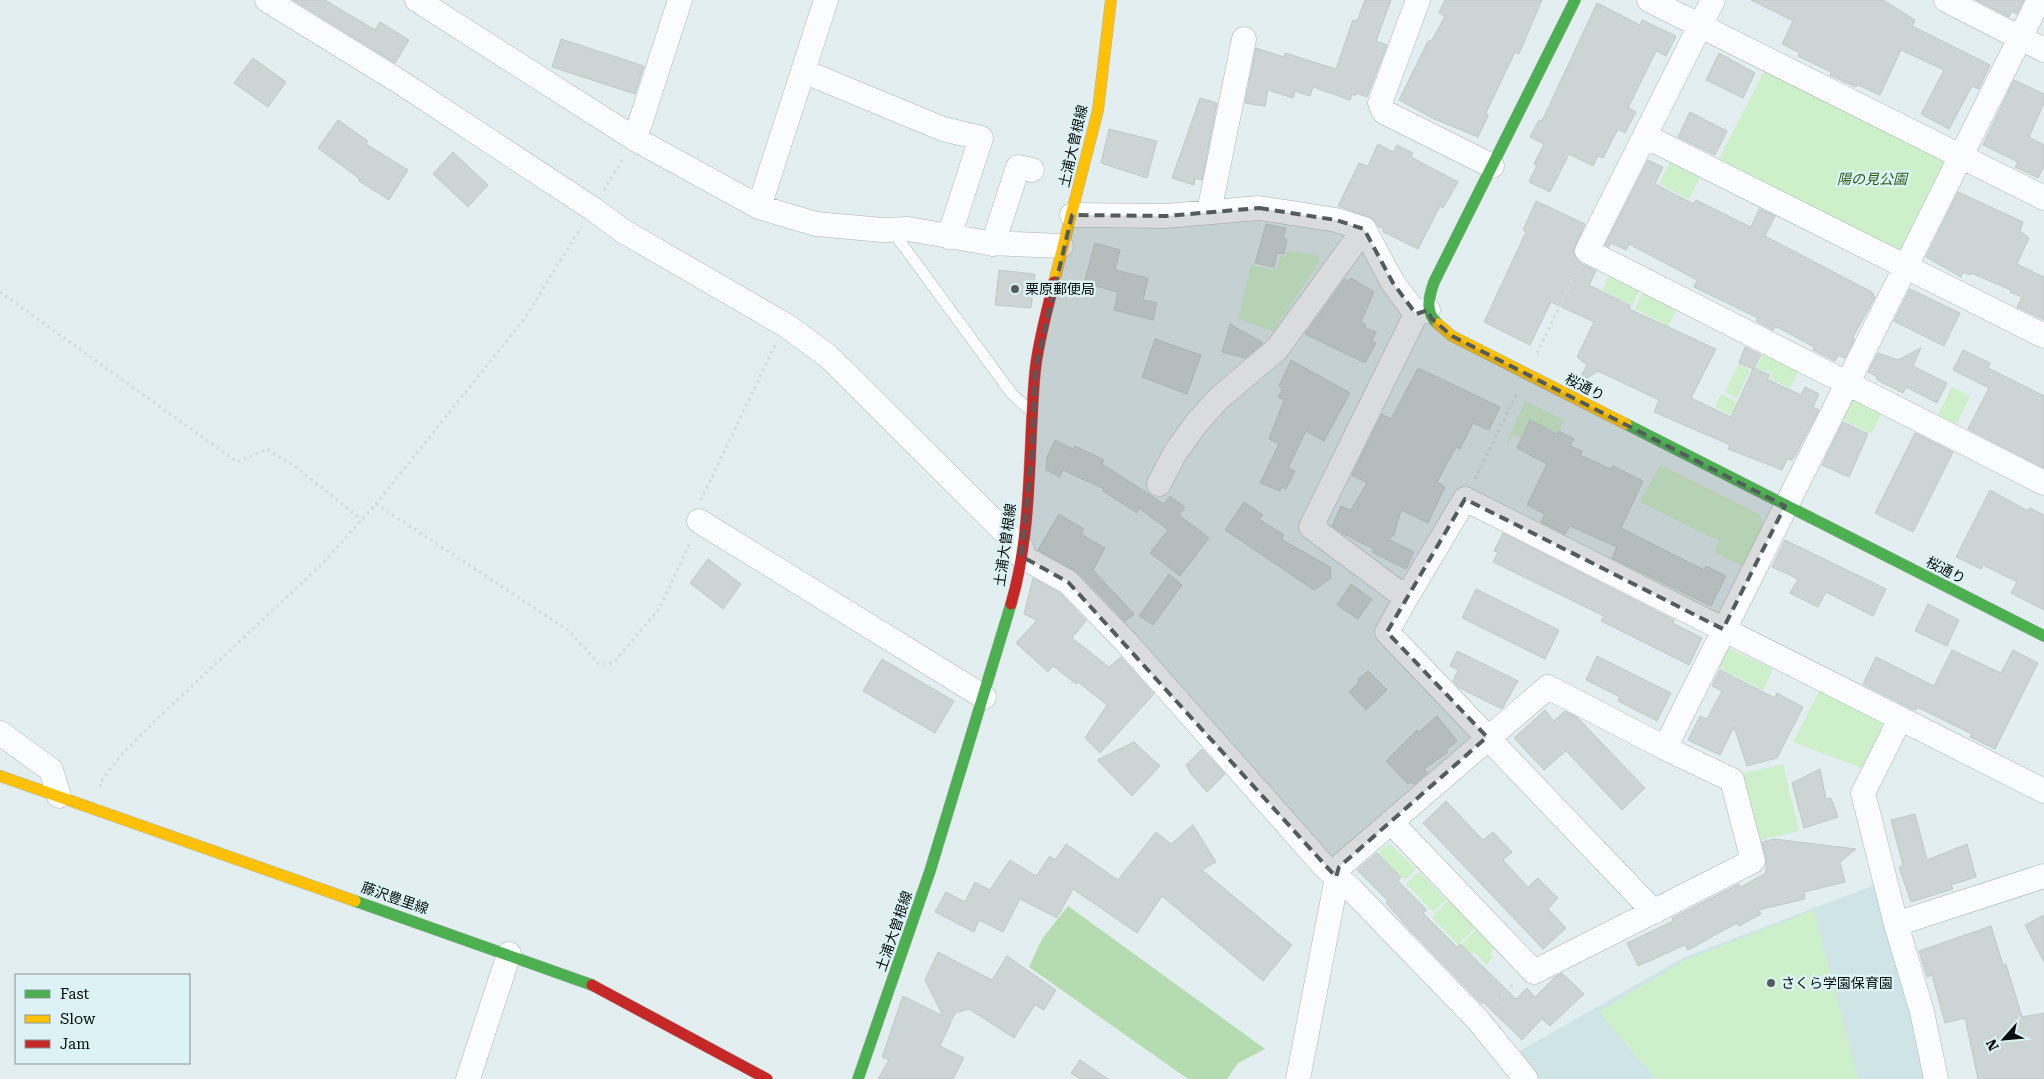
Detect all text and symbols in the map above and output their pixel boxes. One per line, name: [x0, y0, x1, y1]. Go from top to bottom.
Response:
street label: 土浦大曽根線: [1056, 103, 1090, 189]
park label: 陽の見公園: [1837, 171, 1909, 187]
place label: 栗原郵便局: [1025, 281, 1095, 297]
marker: 栗原郵便局: [1009, 283, 1021, 295]
street label: 桜通り: [1563, 370, 1607, 404]
street label: 土浦大曽根線: [991, 502, 1019, 588]
street label: 桜通り: [1924, 553, 1968, 587]
street label: 藤沢豊里線: [359, 879, 431, 917]
street label: 土浦大曽根線: [873, 889, 915, 973]
legend: [15, 974, 190, 1064]
place label: さくら学園保育園: [1781, 975, 1893, 991]
marker: さくら学園保育園: [1765, 977, 1777, 989]
text: Fast: [60, 985, 90, 1003]
text: Slow: [60, 1010, 96, 1028]
north arrow: [1979, 1014, 2029, 1064]
text: Jam: [60, 1035, 90, 1053]
text: N: [1983, 1036, 2002, 1053]

